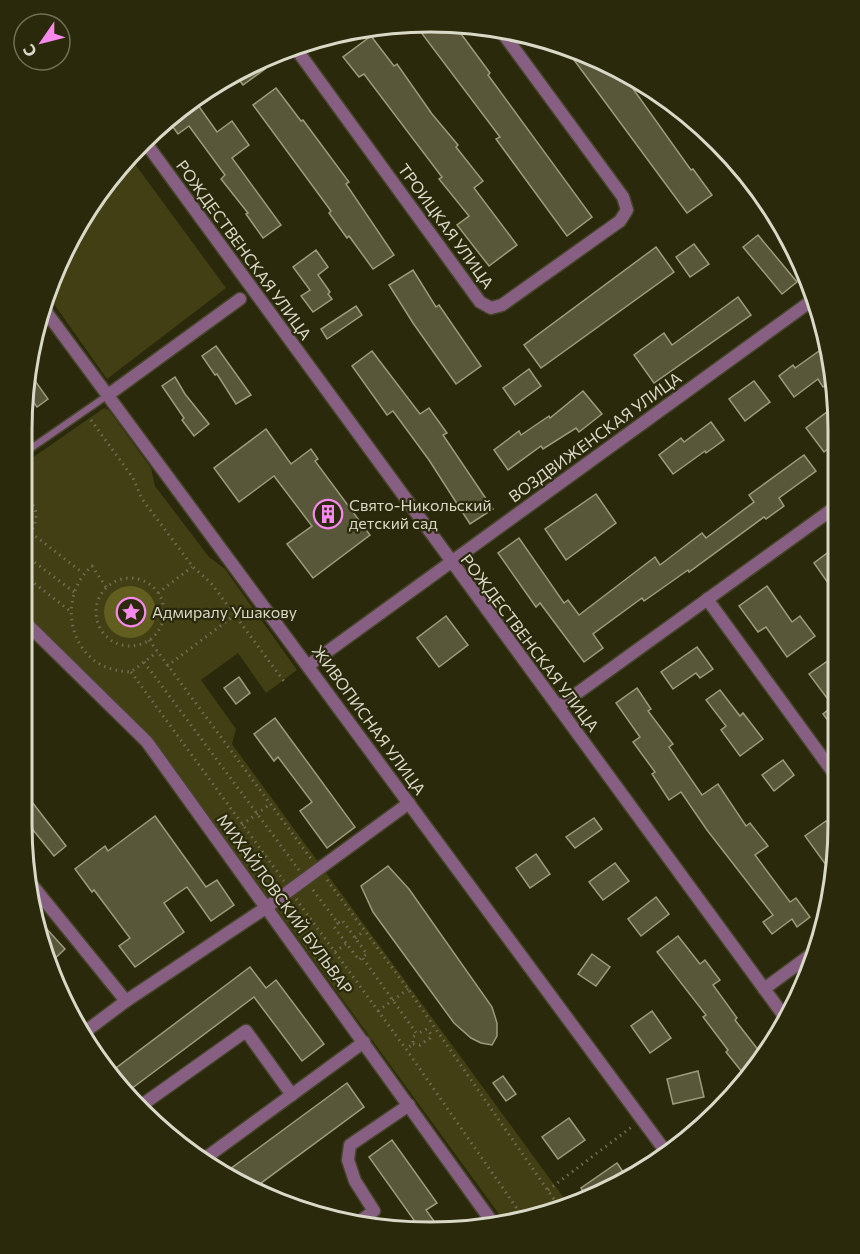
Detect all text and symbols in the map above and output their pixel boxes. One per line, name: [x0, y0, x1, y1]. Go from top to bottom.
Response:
north arrow: [12, 12, 72, 72]
text: С: [18, 41, 40, 61]
street label: РОЖДЕСТВЕНСКАЯ УЛИЦА: [173, 156, 316, 343]
street label: ТРОИЦКАЯ УЛИЦА: [395, 159, 498, 292]
street label: ВОЗДВИЖЕНСКАЯ УЛИЦА: [505, 368, 685, 506]
place label: Свято-Никольский детский сад: [349, 495, 492, 532]
building icon: Свято-Никольский детский сад: [312, 498, 344, 530]
street label: РОЖДЕСТВЕНСКАЯ УЛИЦА: [457, 550, 603, 735]
place icon: Адмиралу Ушакову: [115, 596, 147, 628]
place label: Адмиралу Ушакову: [152, 602, 297, 621]
street label: ЖИВОПИСНАЯ УЛИЦА: [309, 641, 430, 798]
street label: МИХАЙЛОВСКИЙ БУЛЬВАР: [214, 810, 357, 998]

